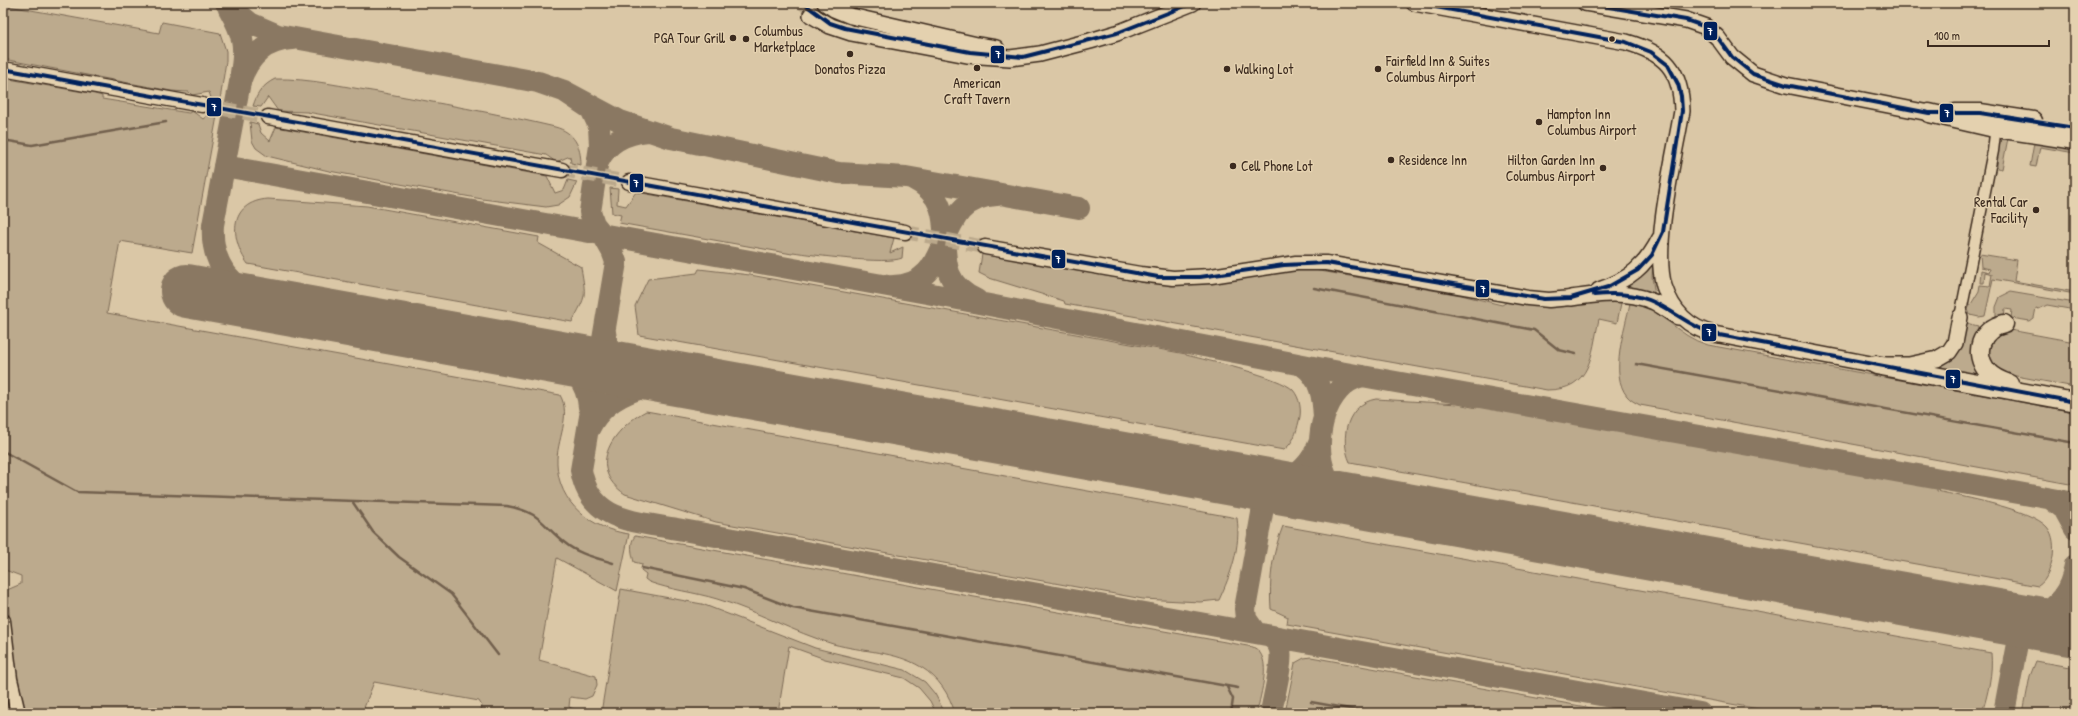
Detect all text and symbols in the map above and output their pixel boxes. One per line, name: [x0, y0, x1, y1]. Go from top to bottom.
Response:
place label: Columbus Marketplace: [754, 21, 816, 57]
line badge: 7: [1703, 21, 1718, 41]
scale bar: [1928, 22, 2049, 48]
text: 7: [1706, 24, 1713, 38]
text: 100 m: [1934, 27, 1960, 44]
place label: PGA Tour Grill: [654, 28, 726, 47]
marker: PGA Tour Grill: [728, 33, 738, 43]
marker: Columbus Marketplace: [741, 34, 751, 44]
unlabelled marker: [1607, 34, 1617, 44]
line badge: 7: [990, 45, 1005, 64]
text: 7: [994, 47, 1001, 61]
marker: Donatos Pizza: [845, 49, 855, 59]
place label: Fairfield Inn & Suites Columbus Airport: [1385, 51, 1490, 87]
place label: Donatos Pizza: [815, 59, 886, 78]
place label: Walking Lot: [1235, 59, 1293, 79]
marker: American Craft Tavern: [972, 63, 982, 73]
marker: Walking Lot: [1222, 64, 1232, 74]
marker: Fairfield Inn & Suites Columbus Airport: [1373, 64, 1383, 74]
place label: American Craft Tavern: [944, 73, 1010, 108]
line badge: 7: [206, 97, 222, 117]
text: 7: [210, 100, 217, 114]
line badge: 7: [1939, 103, 1954, 123]
place label: Hampton Inn Columbus Airport: [1547, 104, 1637, 140]
text: 7: [1943, 106, 1950, 120]
marker: Hampton Inn Columbus Airport: [1534, 117, 1544, 127]
place label: Residence Inn: [1399, 150, 1467, 169]
place label: Hilton Garden Inn Columbus Airport: [1506, 150, 1595, 186]
marker: Residence Inn: [1386, 155, 1396, 165]
place label: Cell Phone Lot: [1241, 156, 1313, 175]
marker: Cell Phone Lot: [1228, 161, 1238, 171]
marker: Hilton Garden Inn Columbus Airport: [1598, 163, 1608, 173]
line badge: 7: [629, 173, 644, 193]
text: 7: [632, 176, 639, 190]
place label: Rental Car Facility: [1974, 192, 2029, 228]
marker: Rental Car Facility: [2031, 205, 2041, 215]
line badge: 7: [1051, 249, 1066, 269]
text: 7: [1054, 252, 1061, 266]
line badge: 7: [1475, 279, 1490, 298]
text: 7: [1479, 282, 1486, 296]
line badge: 7: [1701, 323, 1717, 342]
text: 7: [1705, 325, 1712, 339]
line badge: 7: [1945, 369, 1961, 389]
text: 7: [1949, 372, 1956, 386]

